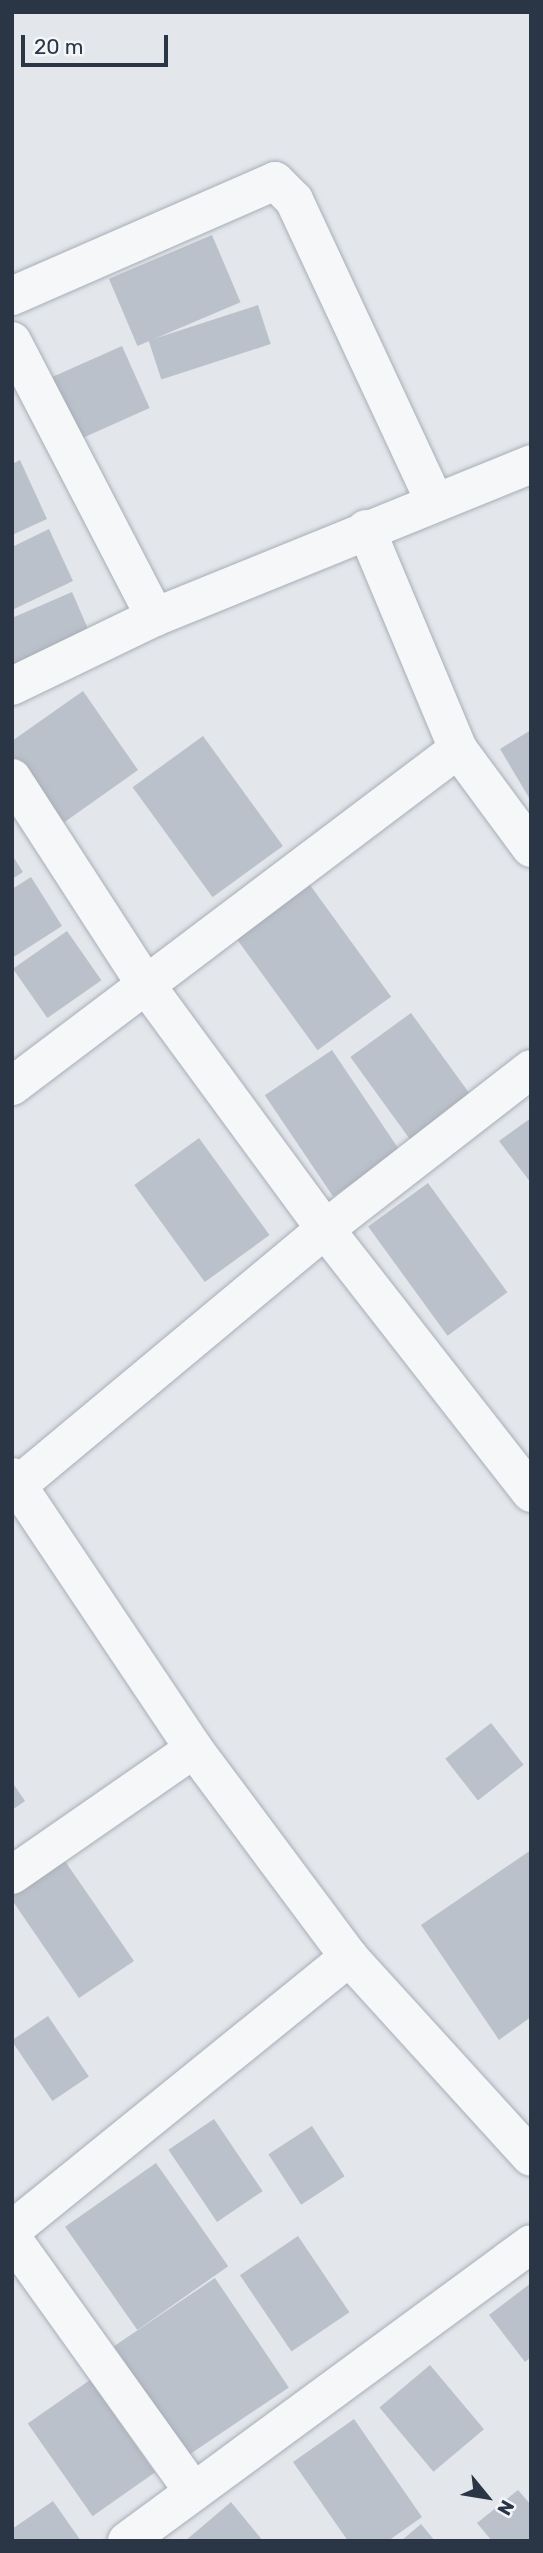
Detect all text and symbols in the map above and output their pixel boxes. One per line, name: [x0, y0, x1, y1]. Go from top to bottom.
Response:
scale bar: [24, 21, 172, 65]
text: 20 m: [34, 34, 83, 59]
north arrow: [452, 2462, 522, 2532]
text: N: [492, 2496, 519, 2519]

